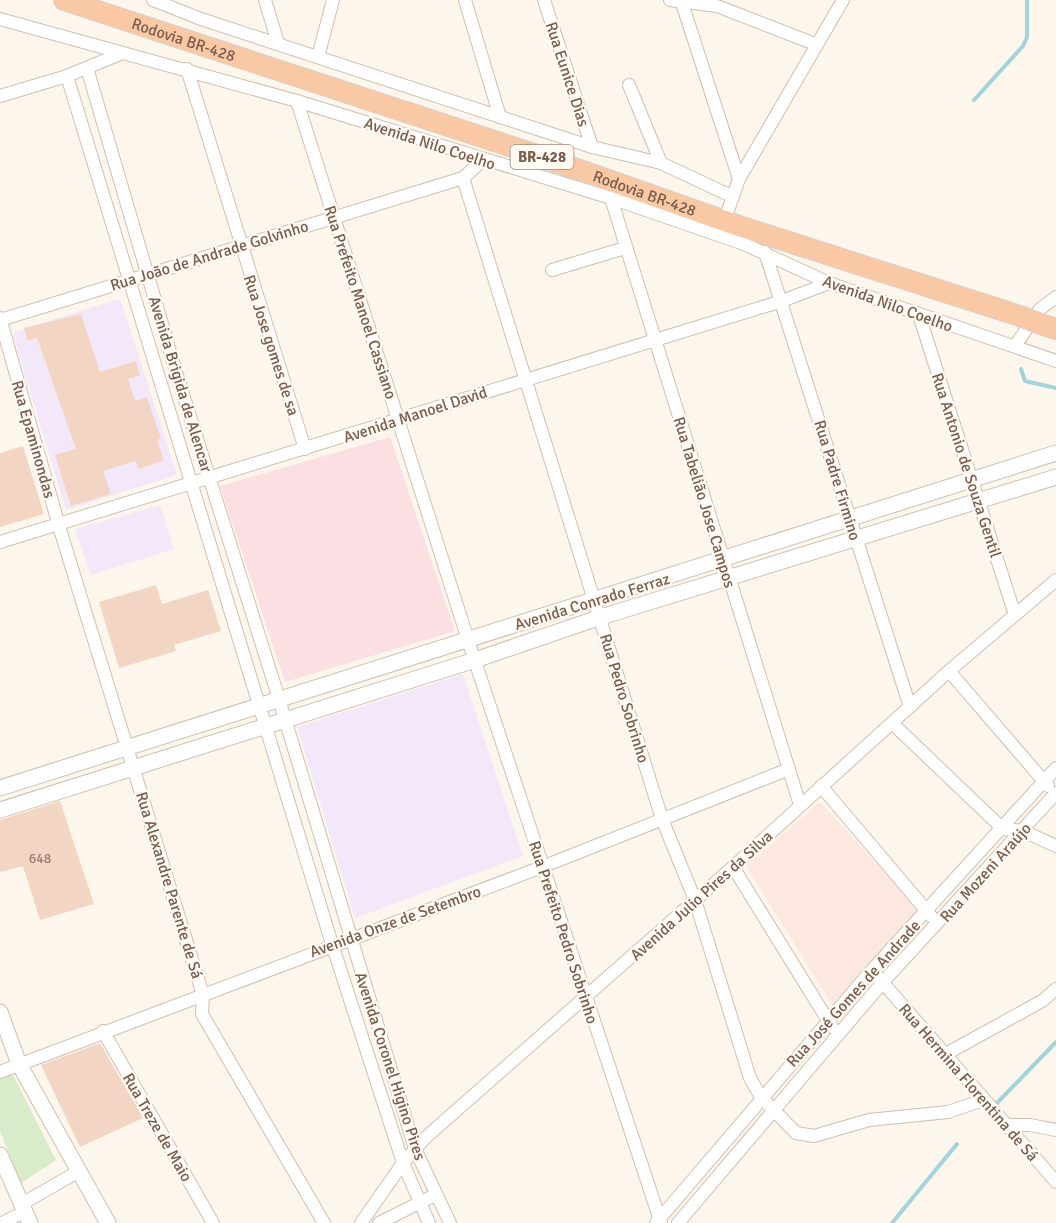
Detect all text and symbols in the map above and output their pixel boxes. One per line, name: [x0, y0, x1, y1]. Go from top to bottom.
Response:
street label: Rodovia BR-428: [129, 14, 238, 67]
street label: Rua Eunice Dias: [541, 19, 593, 129]
street label: Avenida Nilo Coelho: [361, 113, 498, 175]
road number: BR-428: [510, 145, 574, 169]
street label: Rodovia BR-428: [590, 166, 699, 221]
street label: Rua Prefeito Manoel Cassiano: [319, 203, 401, 402]
street label: Rua João de Andrade Golvinho: [108, 216, 311, 296]
street label: Avenida Nilo Coelho: [820, 271, 955, 337]
street label: Rua Jose gomes de sa: [239, 272, 303, 418]
street label: Avenida Brigida de Alencar: [144, 294, 216, 475]
street label: Rua Antonio de Souza Gentil: [927, 370, 1006, 561]
street label: Rua Epaminondas: [7, 378, 59, 501]
street label: Avenida Manoel David: [341, 382, 490, 448]
street label: Rua Tabelião Jose Campos: [668, 414, 740, 590]
street label: Rua Padre Firmino: [809, 418, 865, 543]
street label: Avenida Conrado Ferraz: [512, 569, 672, 635]
street label: Rua Pedro Sobrinho: [595, 631, 653, 765]
street label: Rua Alexandre Parente de Sá: [131, 789, 207, 981]
street label: Rua Mozeni Araújo: [936, 819, 1036, 927]
street label: Avenida Julio Pires da Silva: [626, 826, 777, 965]
street label: Rua Prefeito Pedro Sobrinho: [524, 838, 602, 1026]
house number: 648: [29, 850, 51, 867]
street label: Avenida Onze de Setembro: [307, 882, 484, 962]
street label: Rua José Gomes de Andrade: [782, 916, 925, 1071]
street label: Avenida Coronel Higino Pires: [350, 970, 430, 1163]
street label: Rua Hermina Florentina de Sá: [894, 1000, 1042, 1166]
street label: Rua Treze de Maio: [118, 1069, 196, 1186]

